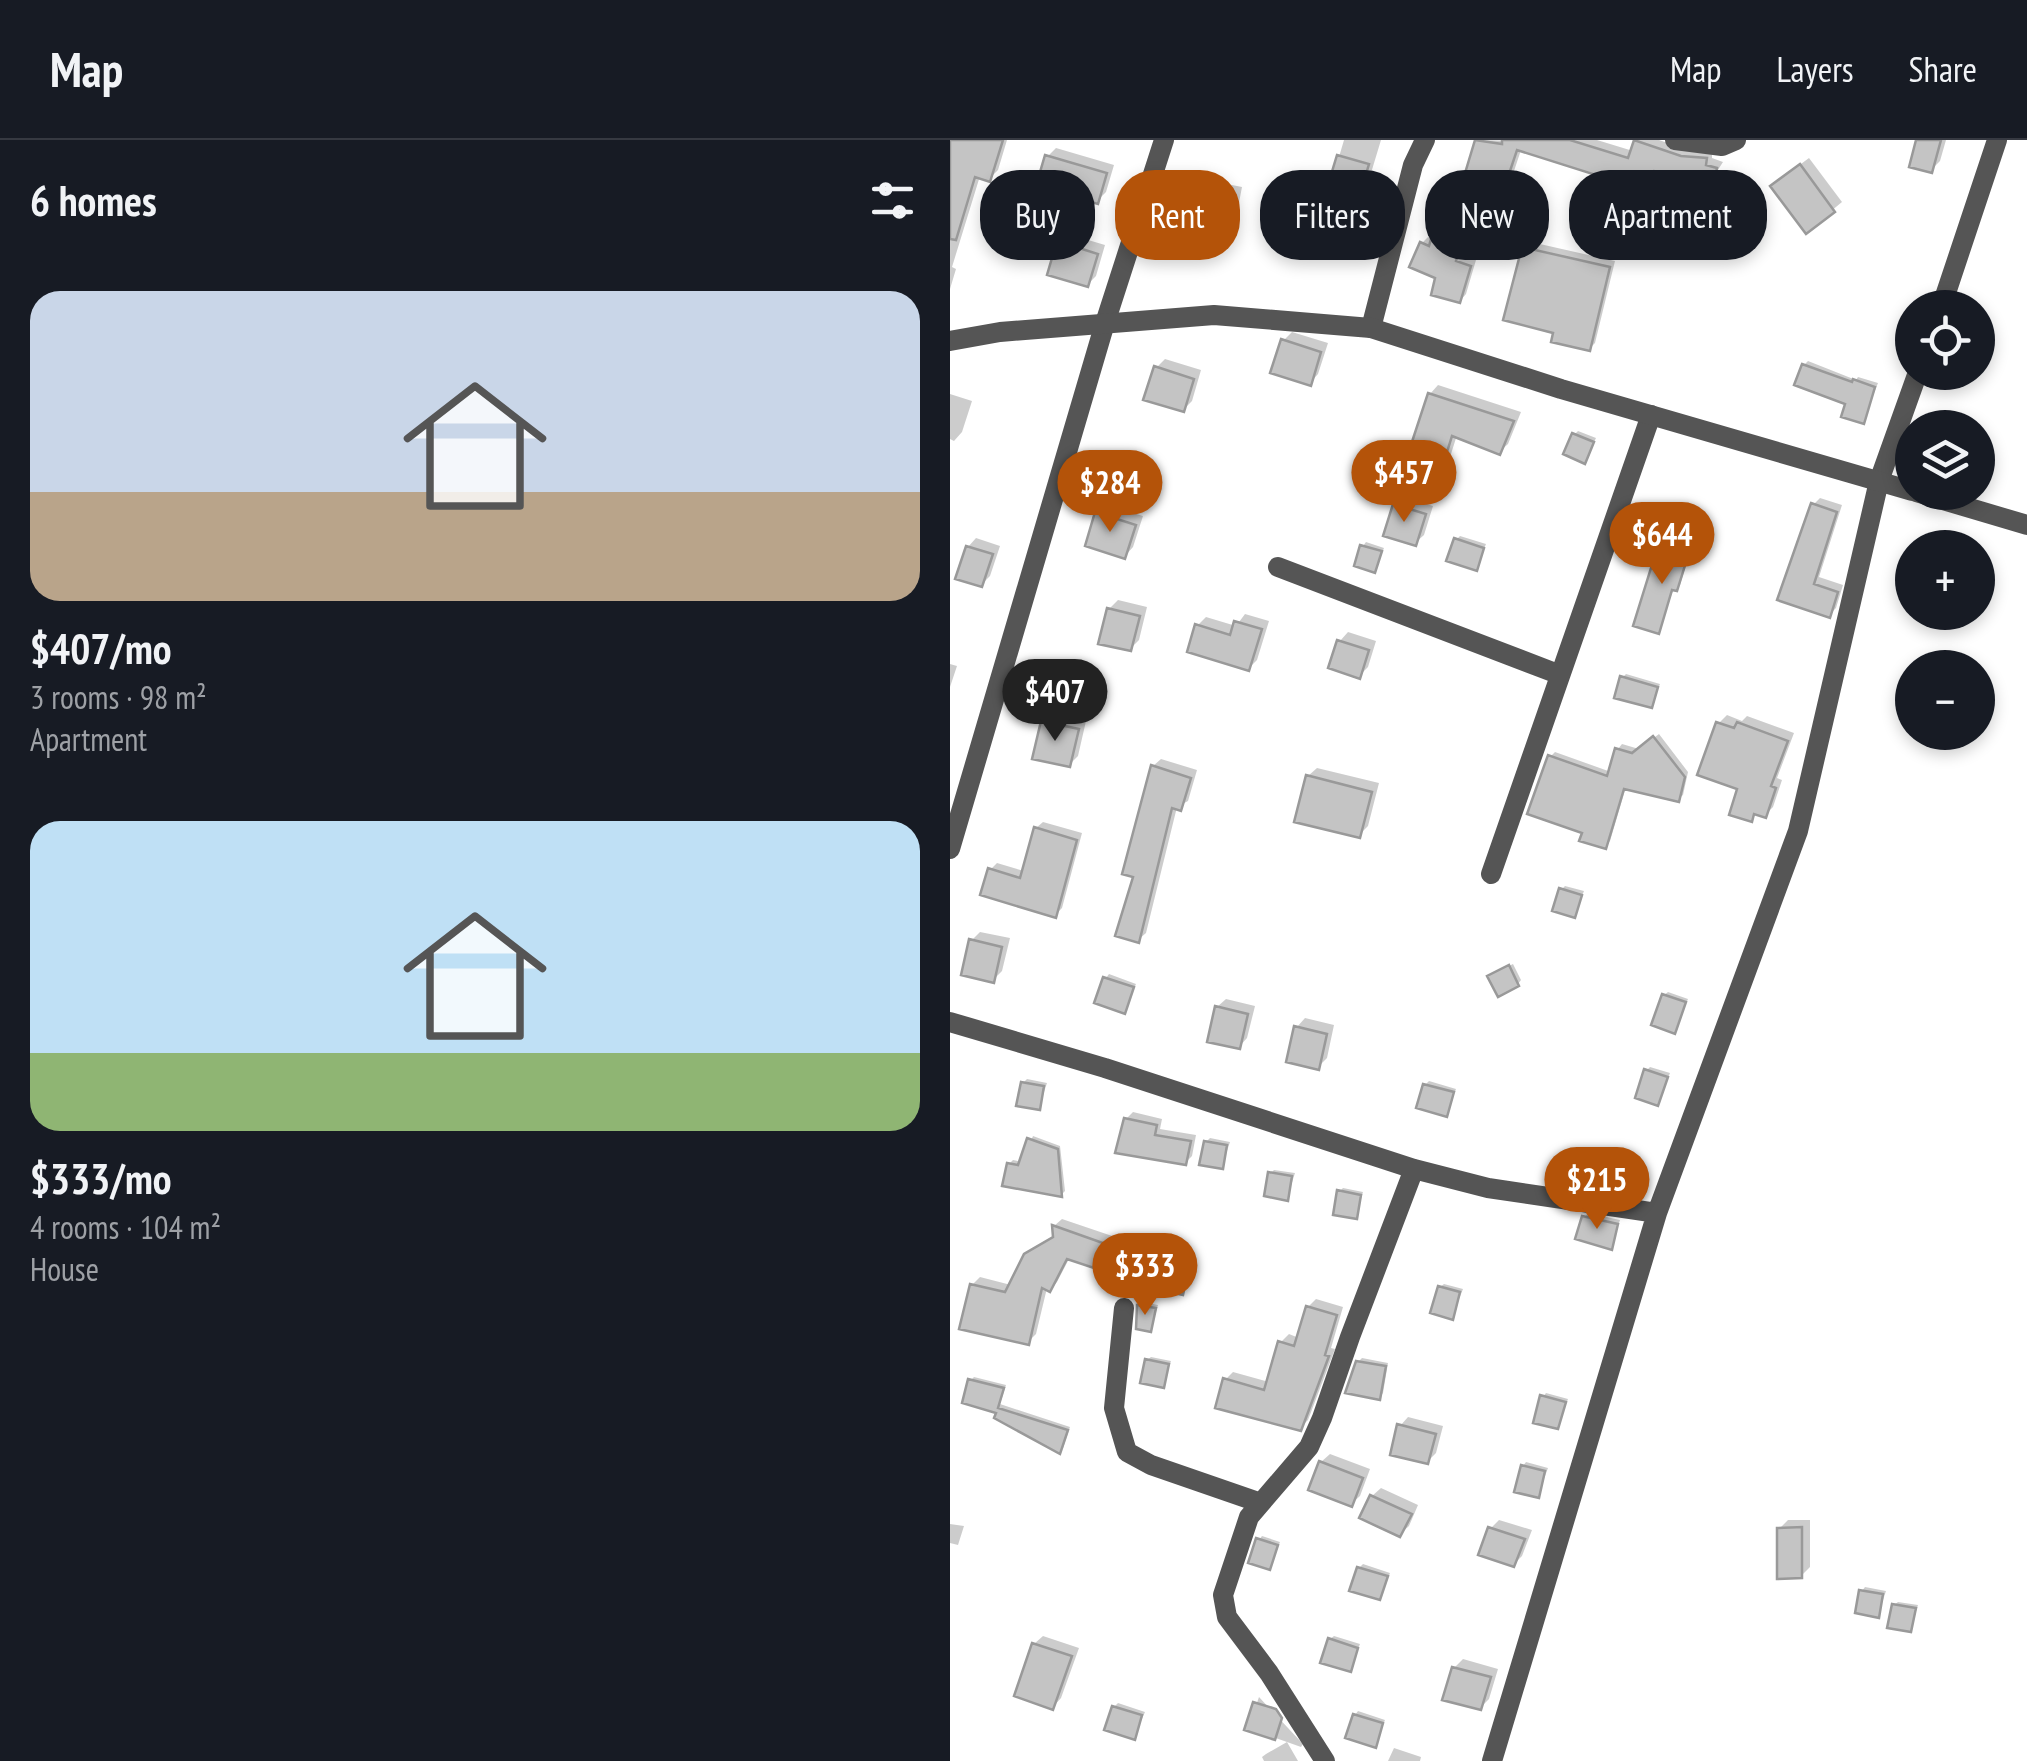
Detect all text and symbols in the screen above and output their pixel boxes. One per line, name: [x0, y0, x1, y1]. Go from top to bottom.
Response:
text: Map: [50, 38, 123, 100]
text: Map: [1670, 46, 1721, 92]
text: Layers: [1776, 46, 1854, 92]
text: Share: [1909, 46, 1977, 92]
chip: Buy: [980, 170, 1095, 260]
chip: Rent: [1115, 170, 1240, 260]
chip: Filters: [1260, 170, 1405, 260]
chip: New: [1425, 170, 1549, 260]
chip: Apartment: [1569, 170, 1767, 260]
text: 6 homes: [30, 173, 157, 228]
icon: filters: [865, 173, 920, 228]
map controls: [1895, 290, 1995, 750]
button: locate: [1895, 290, 1995, 390]
icon: home: [385, 356, 565, 536]
button: layers: [1895, 410, 1995, 510]
pin: $457: [1345, 440, 1463, 525]
pin: $284: [1051, 450, 1169, 535]
text: $457: [1373, 451, 1435, 493]
text: $284: [1079, 461, 1141, 503]
pin: $644: [1603, 502, 1721, 587]
text: $644: [1631, 513, 1693, 555]
button: +: [1895, 530, 1995, 630]
text: $407/mo: [30, 621, 172, 676]
button: −: [1895, 650, 1995, 750]
pin: $407: [996, 659, 1114, 744]
text: $407: [1024, 670, 1086, 712]
text: 3 rooms · 98 m²: [30, 676, 207, 718]
text: Apartment: [30, 718, 147, 760]
icon: home: [385, 886, 565, 1066]
pin: $215: [1538, 1147, 1656, 1232]
text: $333/mo: [30, 1151, 172, 1206]
text: $215: [1566, 1158, 1628, 1200]
text: 4 rooms · 104 m²: [30, 1206, 221, 1248]
pin: $333: [1086, 1233, 1204, 1318]
text: $333: [1114, 1244, 1176, 1286]
text: House: [30, 1248, 99, 1290]

